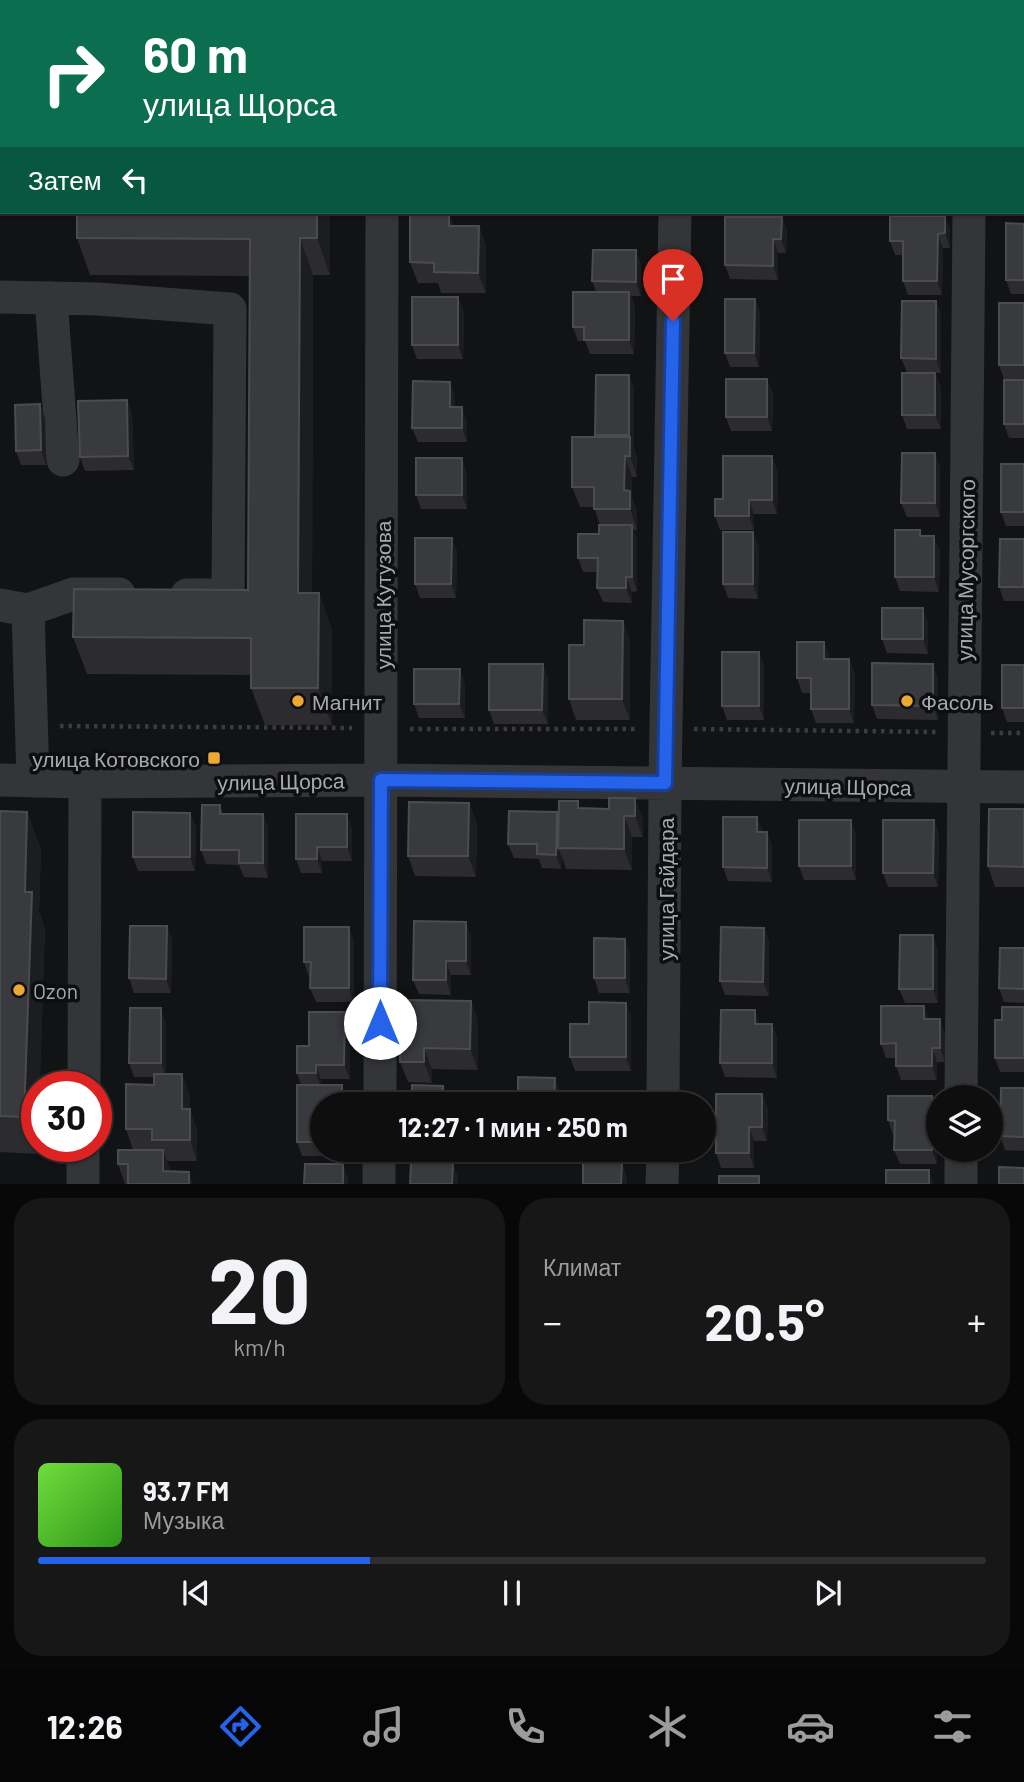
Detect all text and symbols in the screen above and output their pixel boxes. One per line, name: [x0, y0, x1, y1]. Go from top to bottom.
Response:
text: 60 m: [143, 24, 248, 83]
icon: right: [28, 28, 119, 119]
text: улица Щорса: [143, 84, 337, 122]
icon: left: [116, 161, 154, 199]
text: Затем: [28, 164, 102, 195]
pin: [643, 249, 703, 321]
icon: arrive: [654, 260, 692, 298]
street label: улица Мусоргского: [951, 479, 979, 661]
street label: улица Кутузова: [370, 520, 395, 669]
place label: Магнит: [312, 689, 382, 714]
place label: Фасоль: [921, 689, 994, 714]
marker: Магнит: [290, 693, 306, 709]
marker: Фасоль: [899, 693, 915, 709]
place label: улица Котовского: [32, 746, 200, 771]
marker: улица Котовского: [206, 750, 222, 766]
street label: улица Щорса: [217, 767, 345, 795]
street label: улица Щорса: [784, 772, 912, 800]
street label: улица Гайдара: [653, 817, 678, 960]
place label: Ozon: [33, 978, 78, 1003]
marker: Ozon: [11, 982, 27, 998]
position arrow: [343, 986, 417, 1060]
speed limit sign: 30: [21, 1071, 112, 1162]
map controls: [926, 1085, 1003, 1162]
button: layers: [926, 1085, 1003, 1162]
text: 12:27 · 1 мин · 250 m: [398, 1111, 628, 1142]
text: 20: [208, 1233, 311, 1342]
text: Климат: [543, 1253, 621, 1281]
text: 20.5°: [704, 1289, 825, 1351]
text: −: [543, 1298, 562, 1344]
text: +: [967, 1298, 986, 1344]
text: km/h: [233, 1333, 286, 1361]
text: 93.7 FM: [143, 1475, 229, 1506]
text: Музыка: [143, 1506, 224, 1534]
icon: previous: [177, 1574, 215, 1612]
icon: pause: [493, 1574, 531, 1612]
icon: next: [809, 1574, 847, 1612]
icon: directions: [216, 1702, 265, 1751]
icon: music: [359, 1702, 408, 1751]
icon: phone: [501, 1702, 550, 1751]
icon: climate: [643, 1702, 692, 1751]
icon: car: [786, 1702, 835, 1751]
icon: filters: [928, 1702, 977, 1751]
text: 12:26: [47, 1707, 123, 1745]

